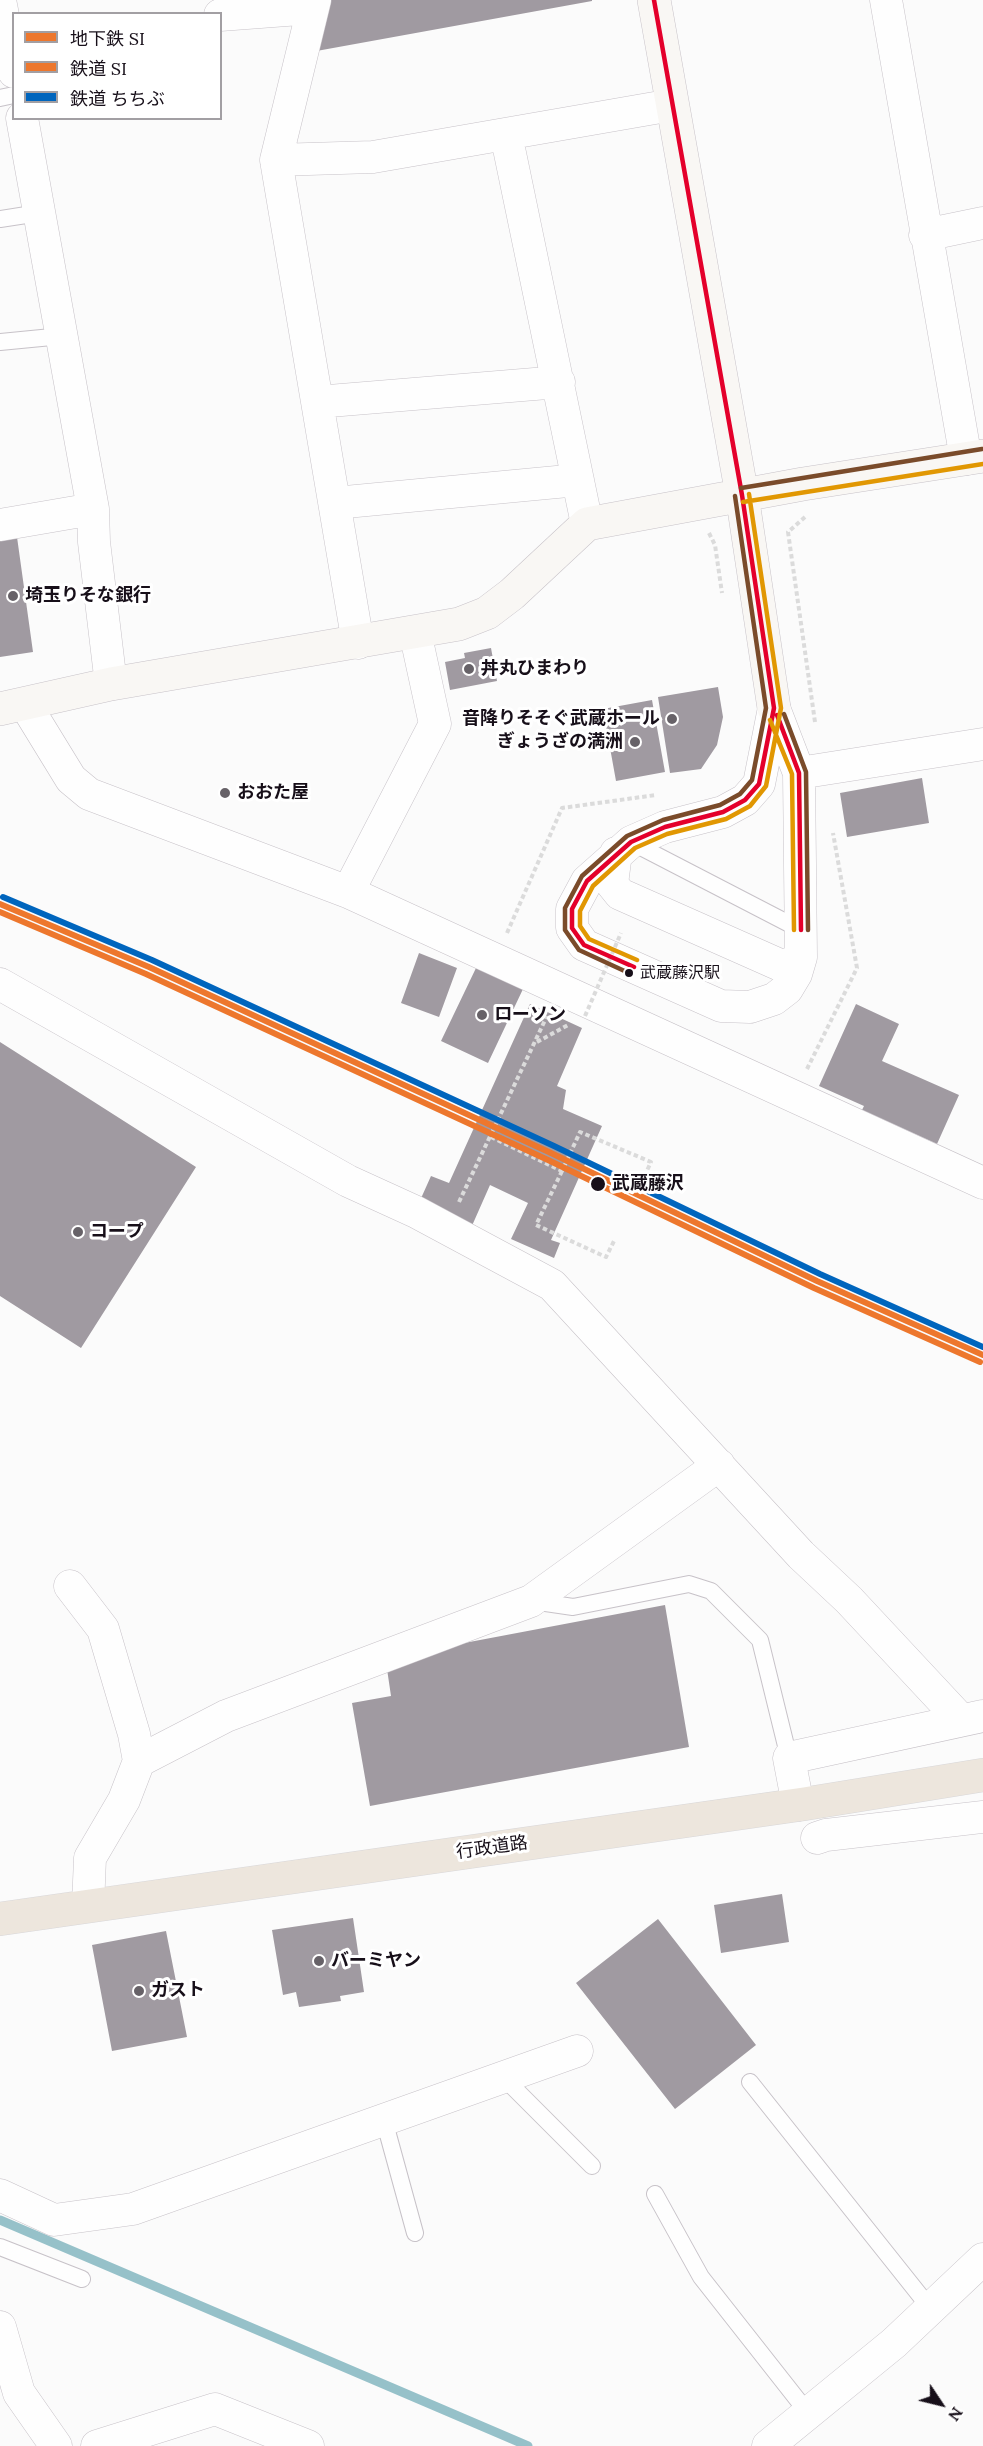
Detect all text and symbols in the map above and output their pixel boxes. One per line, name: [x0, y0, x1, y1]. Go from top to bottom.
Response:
legend: [12, 12, 222, 120]
text: 地下鉄 SI: [70, 27, 145, 50]
text: 鉄道 SI: [70, 57, 127, 80]
text: 鉄道 ちちぶ: [70, 87, 165, 110]
place label: 埼玉りそな銀行: [25, 585, 151, 607]
marker: 埼玉りそな銀行: [6, 589, 20, 603]
place label: 丼丸ひまわり: [481, 658, 589, 680]
marker: 丼丸ひまわり: [462, 662, 476, 676]
place label: 音降りそそぐ武蔵ホール: [462, 708, 660, 730]
marker: 音降りそそぐ武蔵ホール: [665, 712, 679, 726]
place label: ぎょうざの満洲: [497, 731, 623, 753]
marker: ぎょうざの満洲: [628, 735, 642, 749]
place label: おおた屋: [237, 782, 309, 804]
marker: おおた屋: [218, 786, 232, 800]
place label: 武蔵藤沢駅: [640, 963, 720, 983]
marker: 武蔵藤沢駅: [623, 967, 635, 979]
place label: ローソン: [494, 1004, 566, 1026]
marker: ローソン: [475, 1008, 489, 1022]
place label: 武蔵藤沢: [612, 1173, 684, 1195]
marker: 武蔵藤沢: [589, 1175, 607, 1193]
place label: コープ: [90, 1221, 144, 1243]
marker: コープ: [71, 1225, 85, 1239]
street label: 行政道路: [455, 1832, 529, 1864]
place label: バーミヤン: [331, 1950, 421, 1972]
marker: バーミヤン: [312, 1954, 326, 1968]
place label: ガスト: [151, 1980, 205, 2002]
marker: ガスト: [132, 1984, 146, 1998]
north arrow: [911, 2374, 971, 2434]
text: N: [944, 2404, 967, 2425]

